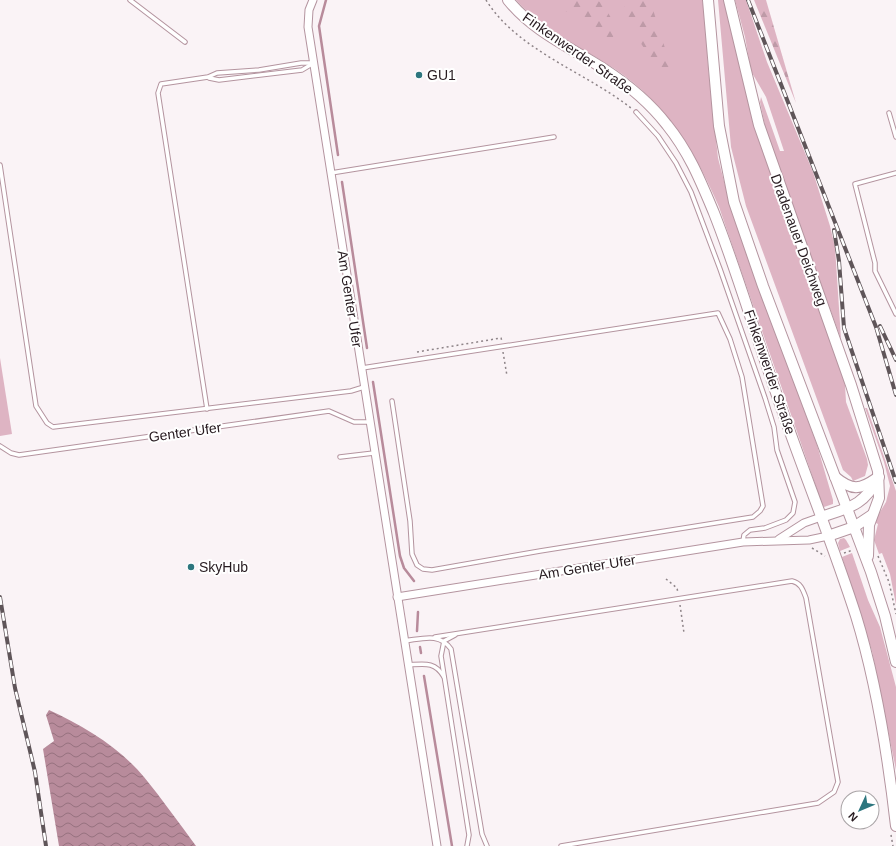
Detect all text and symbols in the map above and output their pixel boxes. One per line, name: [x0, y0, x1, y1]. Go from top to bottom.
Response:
street label: Finkenwerder Straße: [520, 9, 636, 97]
place label: GU1: [427, 67, 456, 83]
marker: GU1: [414, 70, 424, 80]
street label: Dradenauer Deichweg: [768, 172, 830, 308]
street label: Am Genter Ufer: [334, 249, 366, 349]
street label: Finkenwerder Straße: [741, 308, 799, 437]
street label: Genter Ufer: [148, 419, 223, 445]
street label: Am Genter Ufer: [537, 551, 637, 583]
place label: SkyHub: [199, 559, 248, 575]
marker: SkyHub: [186, 562, 196, 572]
north arrow: [840, 790, 880, 830]
text: N: [846, 810, 860, 824]

